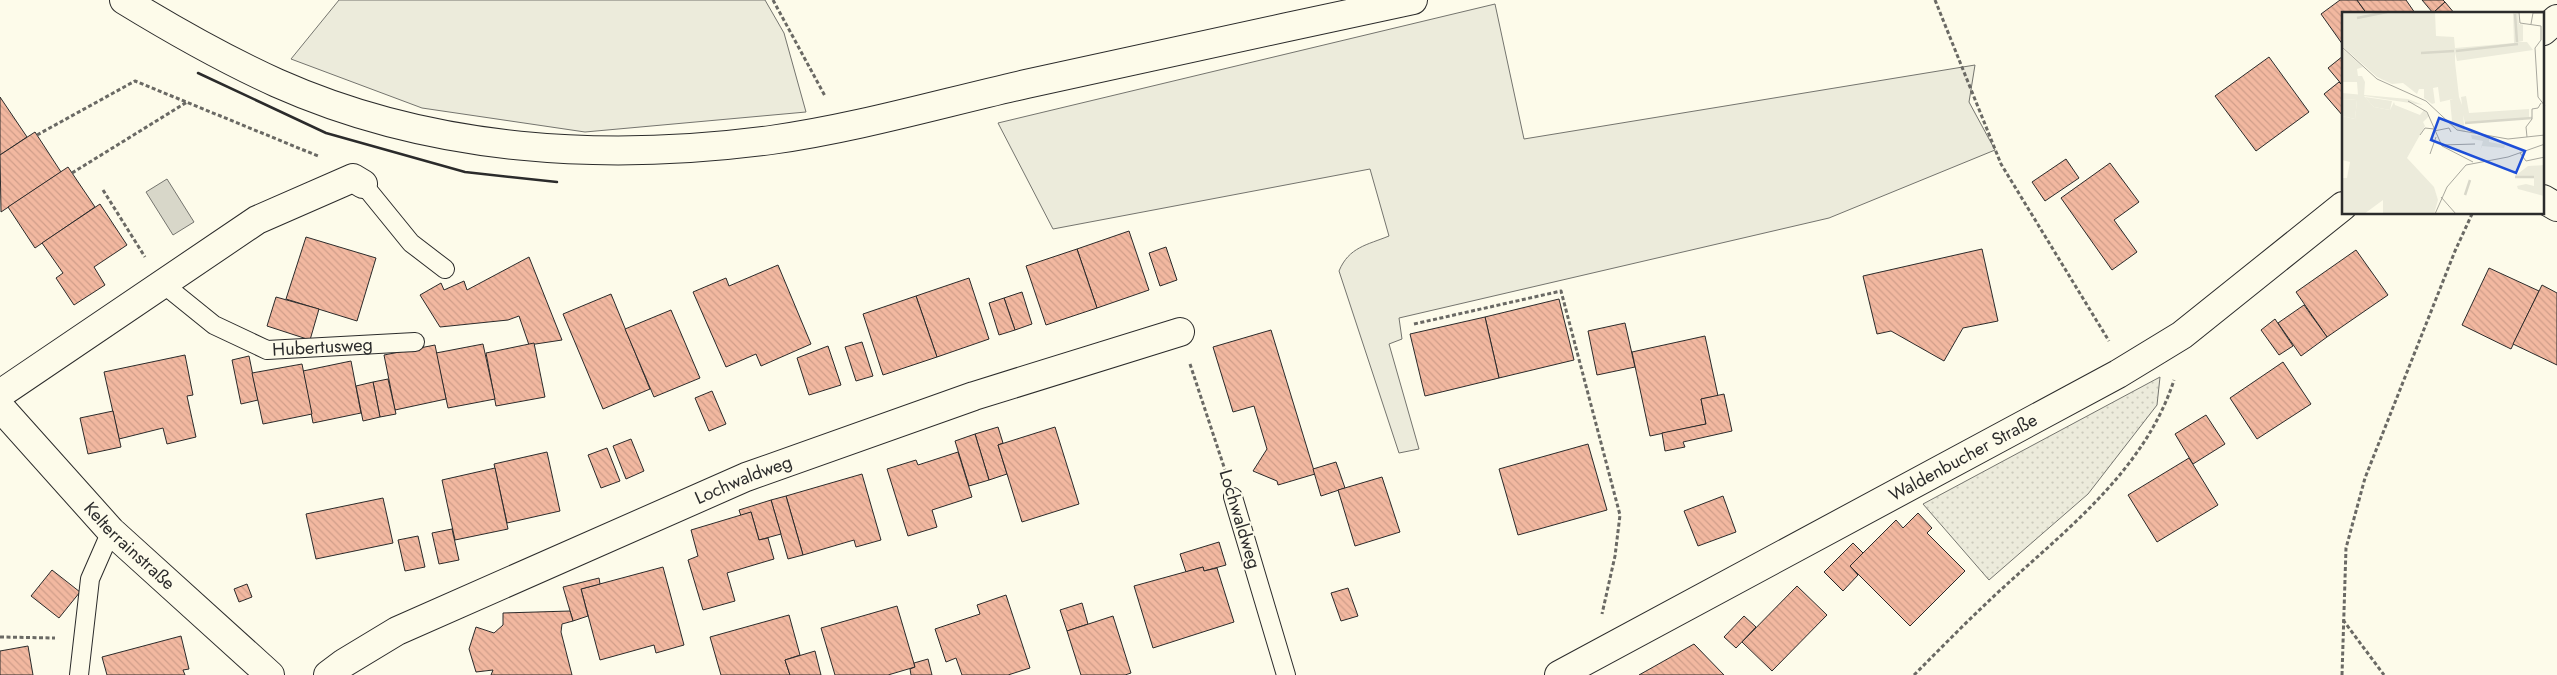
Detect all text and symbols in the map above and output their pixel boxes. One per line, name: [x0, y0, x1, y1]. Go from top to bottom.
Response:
inset map: [2342, 12, 2544, 215]
street label: Hubertusweg: [272, 331, 373, 363]
street label: Waldenbucher Straße: [1884, 407, 2042, 508]
street label: Lochwaldweg: [691, 449, 796, 511]
street label: Lochwaldweg: [1213, 466, 1267, 572]
street label: Kelterrainstraße: [78, 496, 181, 596]

